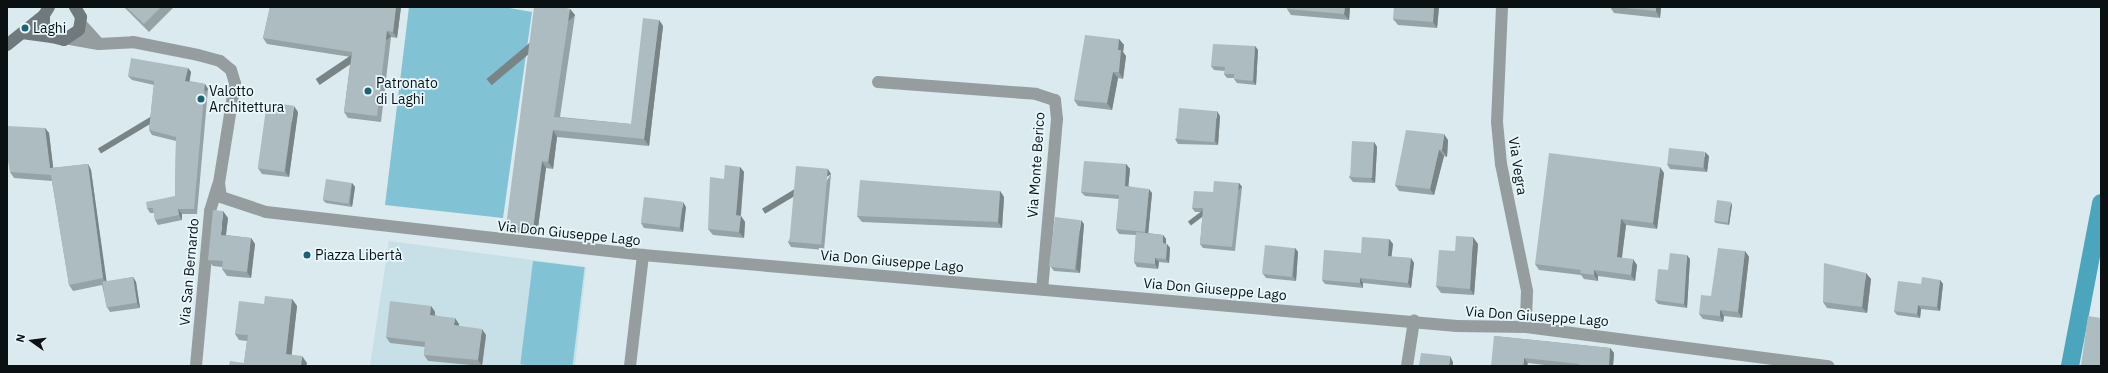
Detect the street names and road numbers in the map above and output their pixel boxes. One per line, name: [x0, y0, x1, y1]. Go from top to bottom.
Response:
street label: Via Monte Berico: [1024, 112, 1048, 218]
street label: Via Vegra: [1505, 136, 1531, 196]
street label: Via San Bernardo: [176, 217, 202, 327]
street label: Via Don Giuseppe Lago: [497, 217, 641, 249]
street label: Via Don Giuseppe Lago: [820, 246, 964, 276]
street label: Via Don Giuseppe Lago: [1143, 274, 1287, 304]
street label: Via Don Giuseppe Lago: [1465, 303, 1609, 329]

